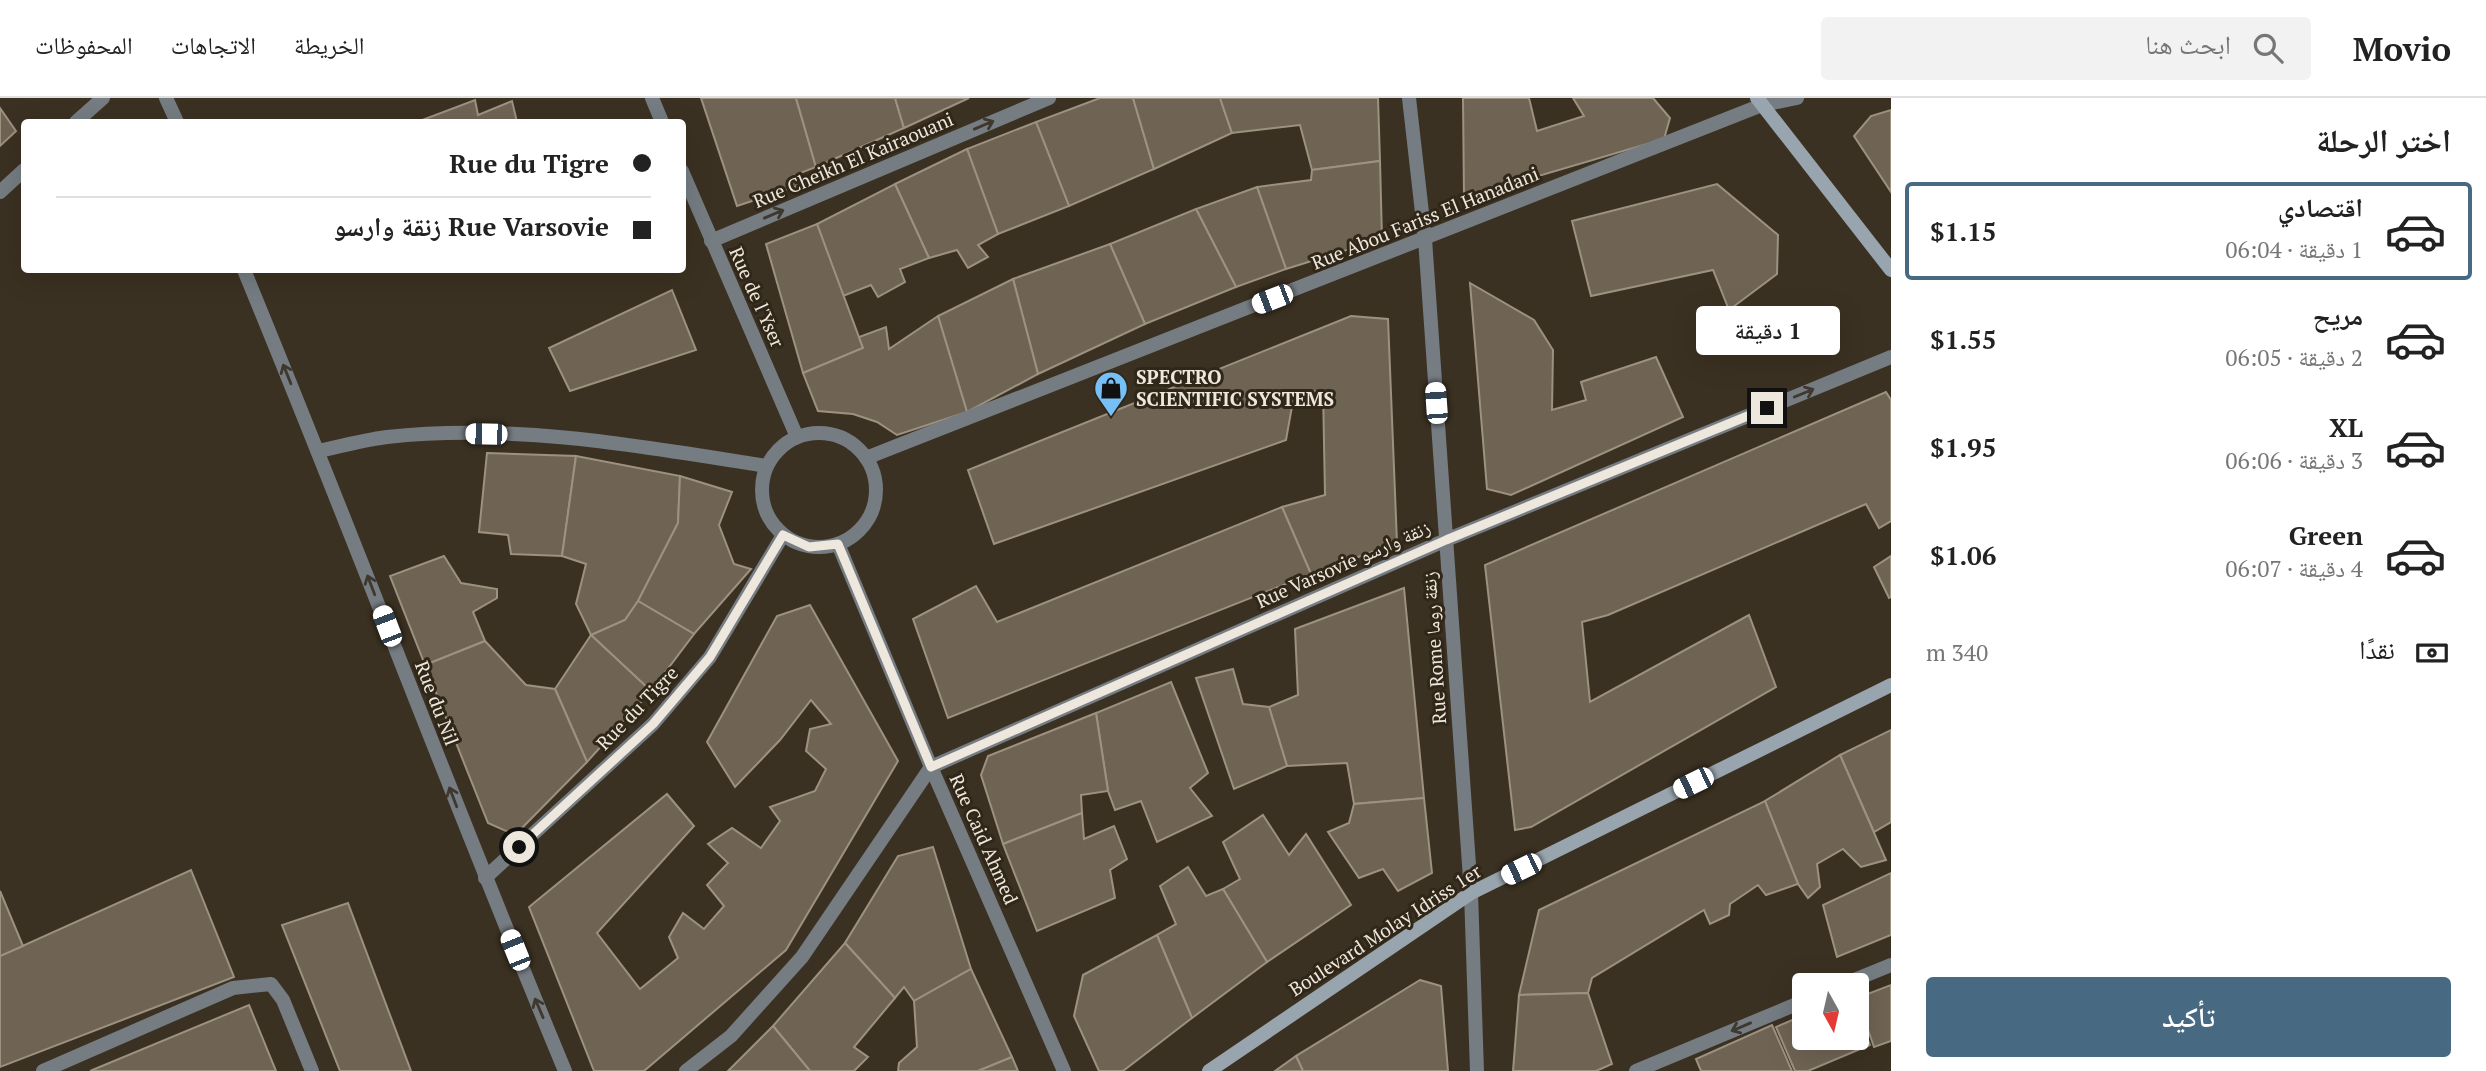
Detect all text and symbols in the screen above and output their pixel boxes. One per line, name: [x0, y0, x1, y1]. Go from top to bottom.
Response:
search box: [1821, 17, 2311, 80]
text: ابحث هنا: [2145, 27, 2231, 61]
text: Movio: [2353, 27, 2451, 70]
text: المحفوظات: [35, 29, 133, 61]
text: الاتجاهات: [171, 29, 256, 61]
text: الخريطة: [294, 29, 365, 61]
icon: search: [2249, 29, 2287, 67]
street label: Rue Cheikh El Kairaouani: [749, 106, 957, 213]
one-way arrow: [973, 118, 994, 131]
text: اختر الرحلة: [2316, 119, 2451, 161]
text: Rue du Tigre: [449, 146, 609, 180]
street label: Rue Abou Fariss El Hanadani: [1307, 160, 1542, 275]
text: اقتصادي: [2278, 190, 2363, 224]
icon: car: [2384, 200, 2447, 263]
one-way arrow: [763, 207, 785, 220]
text: Rue Varsovie زنقة وارسو: [333, 209, 609, 243]
text: $1.15: [1930, 214, 1996, 248]
text: 1 دقيقة · 06:04: [2225, 234, 2363, 265]
street label: Rue de l'Yser: [724, 243, 791, 352]
car: [1249, 282, 1296, 316]
text: مريح: [2313, 298, 2363, 332]
callout: 1 دقيقة: [1695, 306, 1839, 356]
icon: car: [2384, 308, 2447, 371]
text: 1 دقيقة: [1734, 315, 1802, 346]
text: $1.55: [1930, 322, 1996, 356]
text: 2 دقيقة · 06:05: [2225, 342, 2363, 373]
one-way arrow: [280, 363, 293, 385]
place label: SPECTRO SCIENTIFIC SYSTEMS: [1136, 364, 1334, 411]
shop icon: SPECTRO SCIENTIFIC SYSTEMS: [1092, 369, 1130, 418]
car: [1425, 381, 1448, 425]
one-way arrow: [1792, 386, 1814, 399]
route end: [1751, 392, 1783, 424]
text: XL: [2329, 410, 2363, 444]
icon: car: [2384, 416, 2447, 479]
car: [465, 423, 508, 445]
text: $1.95: [1930, 430, 1996, 464]
text: 3 دقيقة · 06:06: [2225, 445, 2363, 476]
street label: Rue Varsovie زنقة وارسو: [1252, 514, 1434, 613]
text: Green: [2289, 518, 2363, 552]
icon: car: [2384, 524, 2447, 587]
text: $1.06: [1930, 538, 1996, 572]
text: 4 دقيقة · 06:07: [2225, 553, 2363, 584]
street label: Rue Rome زنقة روما: [1416, 571, 1451, 725]
one-way arrow: [364, 575, 376, 596]
car: [370, 603, 405, 649]
text: نقدًا: [2359, 632, 2395, 666]
icon: cash: [2413, 634, 2451, 672]
text: 340 m: [1926, 637, 1988, 668]
street label: Rue du Nil: [410, 657, 465, 749]
street label: Rue du Tigre: [590, 660, 683, 755]
car: [1670, 764, 1717, 802]
street label: Rue Caid Ahmed: [945, 770, 1025, 908]
one-way arrow: [446, 787, 459, 809]
route start: [503, 831, 535, 863]
car: [1498, 850, 1545, 888]
street label: Boulevard Molay Idriss 1er: [1284, 858, 1486, 1001]
car: [498, 927, 533, 973]
north arrow: [1792, 973, 1869, 1050]
map controls: [1792, 973, 1869, 1050]
button: تأكيد: [1926, 977, 2451, 1057]
one-way arrow: [531, 998, 544, 1019]
one-way arrow: [1731, 1021, 1753, 1034]

